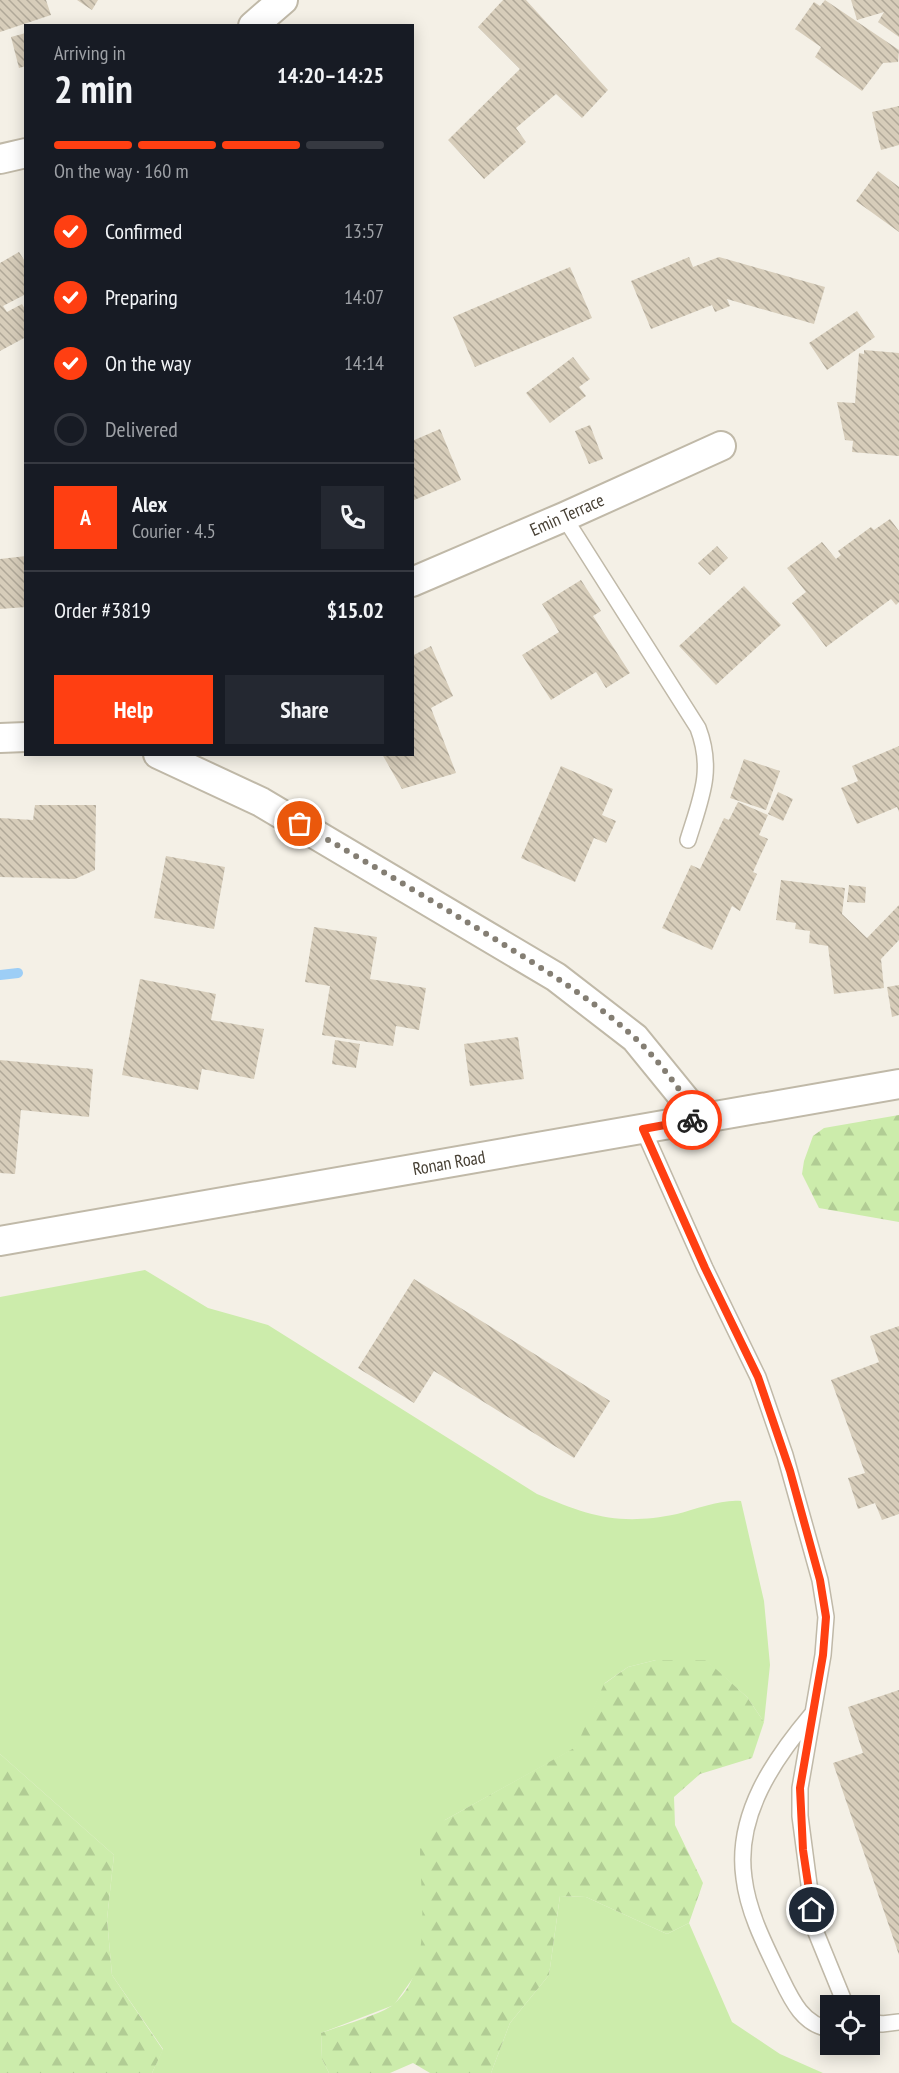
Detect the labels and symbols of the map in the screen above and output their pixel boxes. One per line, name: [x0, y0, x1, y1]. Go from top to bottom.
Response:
street label: Emin Terrace: [526, 488, 607, 541]
pin: [274, 798, 325, 849]
courier: [662, 1090, 722, 1150]
street label: Ronan Road: [411, 1145, 487, 1180]
pin: [786, 1884, 837, 1935]

